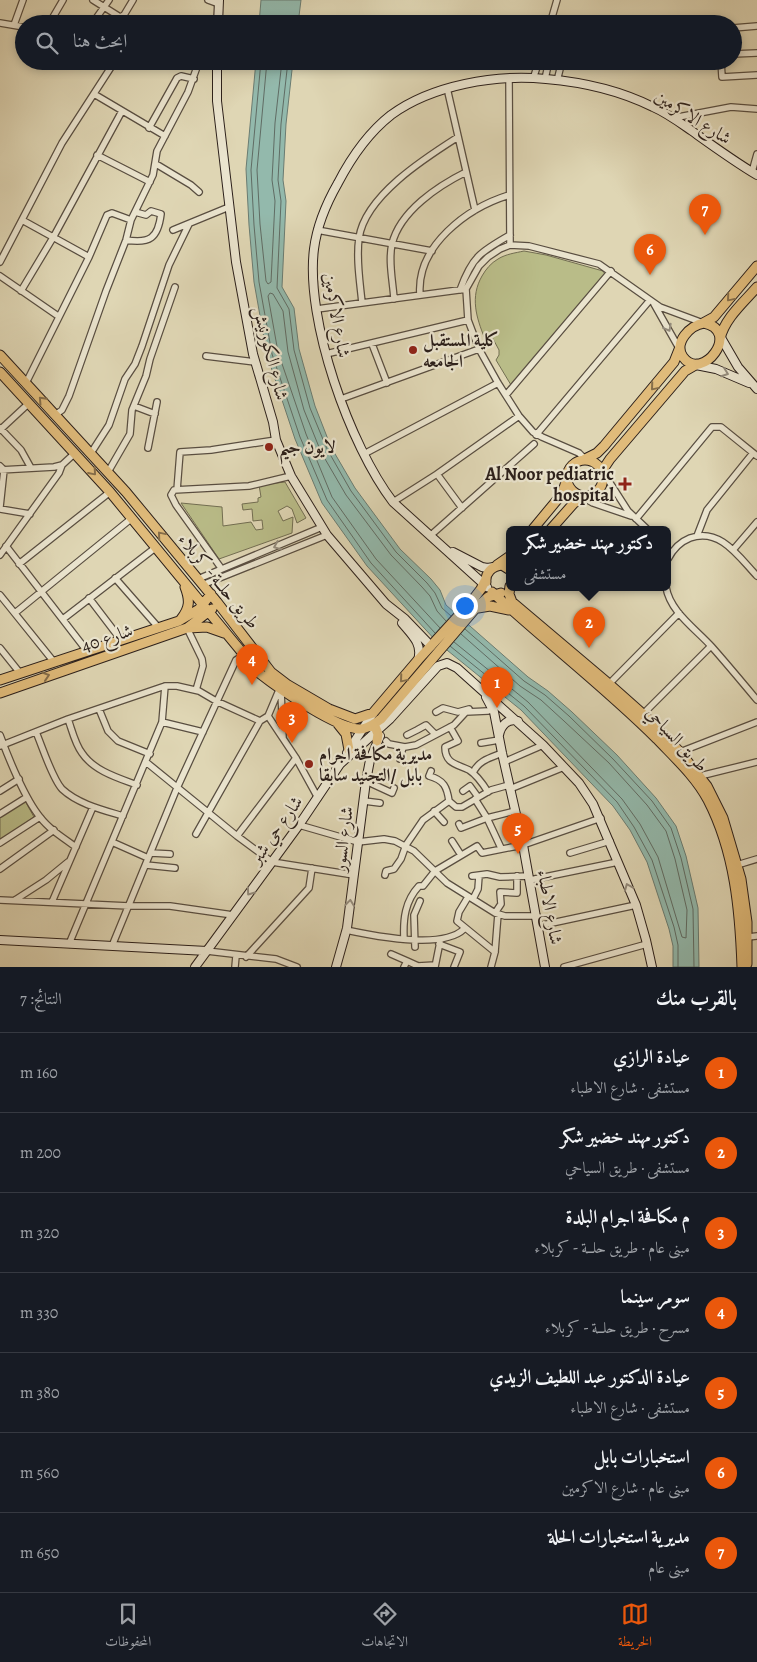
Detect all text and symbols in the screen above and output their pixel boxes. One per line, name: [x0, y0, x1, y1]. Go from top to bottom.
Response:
search box: [15, 15, 742, 70]
text: ابحث هنا: [73, 28, 127, 54]
icon: search: [33, 29, 61, 57]
street label: شارع الاكرمين: [649, 84, 736, 153]
pin: 7: [689, 194, 721, 235]
pin: 6: [634, 234, 666, 275]
street label: شارع الاكرمين: [315, 271, 356, 360]
one-way arrow: [727, 292, 735, 301]
street label: شارع الكورنيش: [245, 303, 294, 403]
one-way arrow: [661, 323, 671, 332]
place label: كلية المستقبل الجامعه: [423, 328, 499, 373]
marker: كلية المستقبل الجامعه: [407, 344, 419, 356]
one-way arrow: [720, 367, 728, 377]
one-way arrow: [650, 381, 659, 390]
one-way arrow: [39, 397, 48, 406]
place label: لايون جيم: [279, 435, 336, 465]
marker: لايون جيم: [263, 441, 275, 453]
place label: Al Noor pediatric hospital: [484, 462, 614, 507]
one-way arrow: [87, 467, 96, 476]
marker: Al Noor pediatric hospital: [618, 477, 632, 491]
popup: [506, 526, 671, 591]
street label: طريق حلــة - كربلاء: [173, 528, 265, 634]
text: دكتور مهند خضير شكر: [524, 530, 653, 556]
one-way arrow: [159, 532, 167, 541]
one-way arrow: [273, 540, 281, 550]
text: مستشفى: [524, 563, 566, 585]
your location: [452, 593, 478, 619]
pin: 2: [573, 607, 605, 648]
street label: شارع 40: [78, 618, 137, 661]
pin: 4: [236, 644, 268, 685]
pin: 1: [481, 667, 513, 708]
one-way arrow: [41, 672, 50, 682]
one-way arrow: [399, 673, 408, 682]
street label: طريق السياحي: [638, 701, 714, 779]
pin: 3: [276, 702, 308, 743]
place label: مديرية مكافحة اجرام بابل /التجنيد سابقا: [319, 742, 432, 788]
marker: مديرية مكافحة اجرام بابل /التجنيد سابقا: [303, 758, 315, 770]
street label: شارع حي شبر: [243, 791, 311, 872]
street label: شارع السور: [327, 805, 362, 875]
pin: 5: [502, 813, 534, 854]
street label: شارع الاطباء: [529, 868, 568, 947]
one-way arrow: [624, 883, 635, 892]
one-way arrow: [248, 886, 256, 895]
one-way arrow: [344, 898, 355, 906]
text: بالقرب منك: [656, 984, 737, 1012]
text: النتائج: 7: [20, 988, 62, 1010]
text: عيادة الرازي: [613, 1044, 690, 1070]
text: 160 m: [20, 1062, 58, 1084]
text: 1: [718, 1062, 724, 1084]
text: مستشفى · شارع الاطباء: [570, 1077, 690, 1099]
text: دكتور مهند خضير شكر: [560, 1124, 690, 1150]
text: 200 m: [20, 1142, 61, 1164]
text: 2: [717, 1142, 725, 1164]
text: مستشفى · طريق السياحي: [565, 1157, 690, 1179]
text: م مكافحة اجرام البلدة: [565, 1204, 690, 1230]
text: 320 m: [20, 1222, 59, 1244]
text: 3: [718, 1222, 724, 1244]
text: مبنى عام · طريق حلــة - كربلاء: [534, 1237, 690, 1259]
text: سومر سينما: [621, 1284, 690, 1310]
text: 330 m: [20, 1302, 58, 1324]
text: 4: [717, 1302, 725, 1324]
text: مسرح · طريق حلــة - كربلاء: [545, 1317, 690, 1339]
text: عيادة الدكتور عبد اللطيف الزيدي: [489, 1364, 690, 1390]
text: 380 m: [20, 1382, 59, 1404]
text: 5: [718, 1382, 724, 1404]
text: مستشفى · شارع الاطباء: [570, 1397, 690, 1419]
text: استخبارات بابل: [593, 1444, 690, 1470]
text: 560 m: [20, 1462, 59, 1484]
text: 6: [717, 1462, 725, 1484]
text: مبنى عام · شارع الاكرمين: [562, 1477, 690, 1499]
text: مديرية استخبارات الحلة: [548, 1524, 690, 1550]
text: 650 m: [20, 1542, 59, 1564]
text: 7: [718, 1542, 724, 1564]
text: مبنى عام: [648, 1557, 690, 1579]
tab: المحفوظات: [105, 1600, 151, 1655]
tab: الاتجاهات: [361, 1600, 408, 1655]
tab: الخريطة: [618, 1600, 652, 1655]

